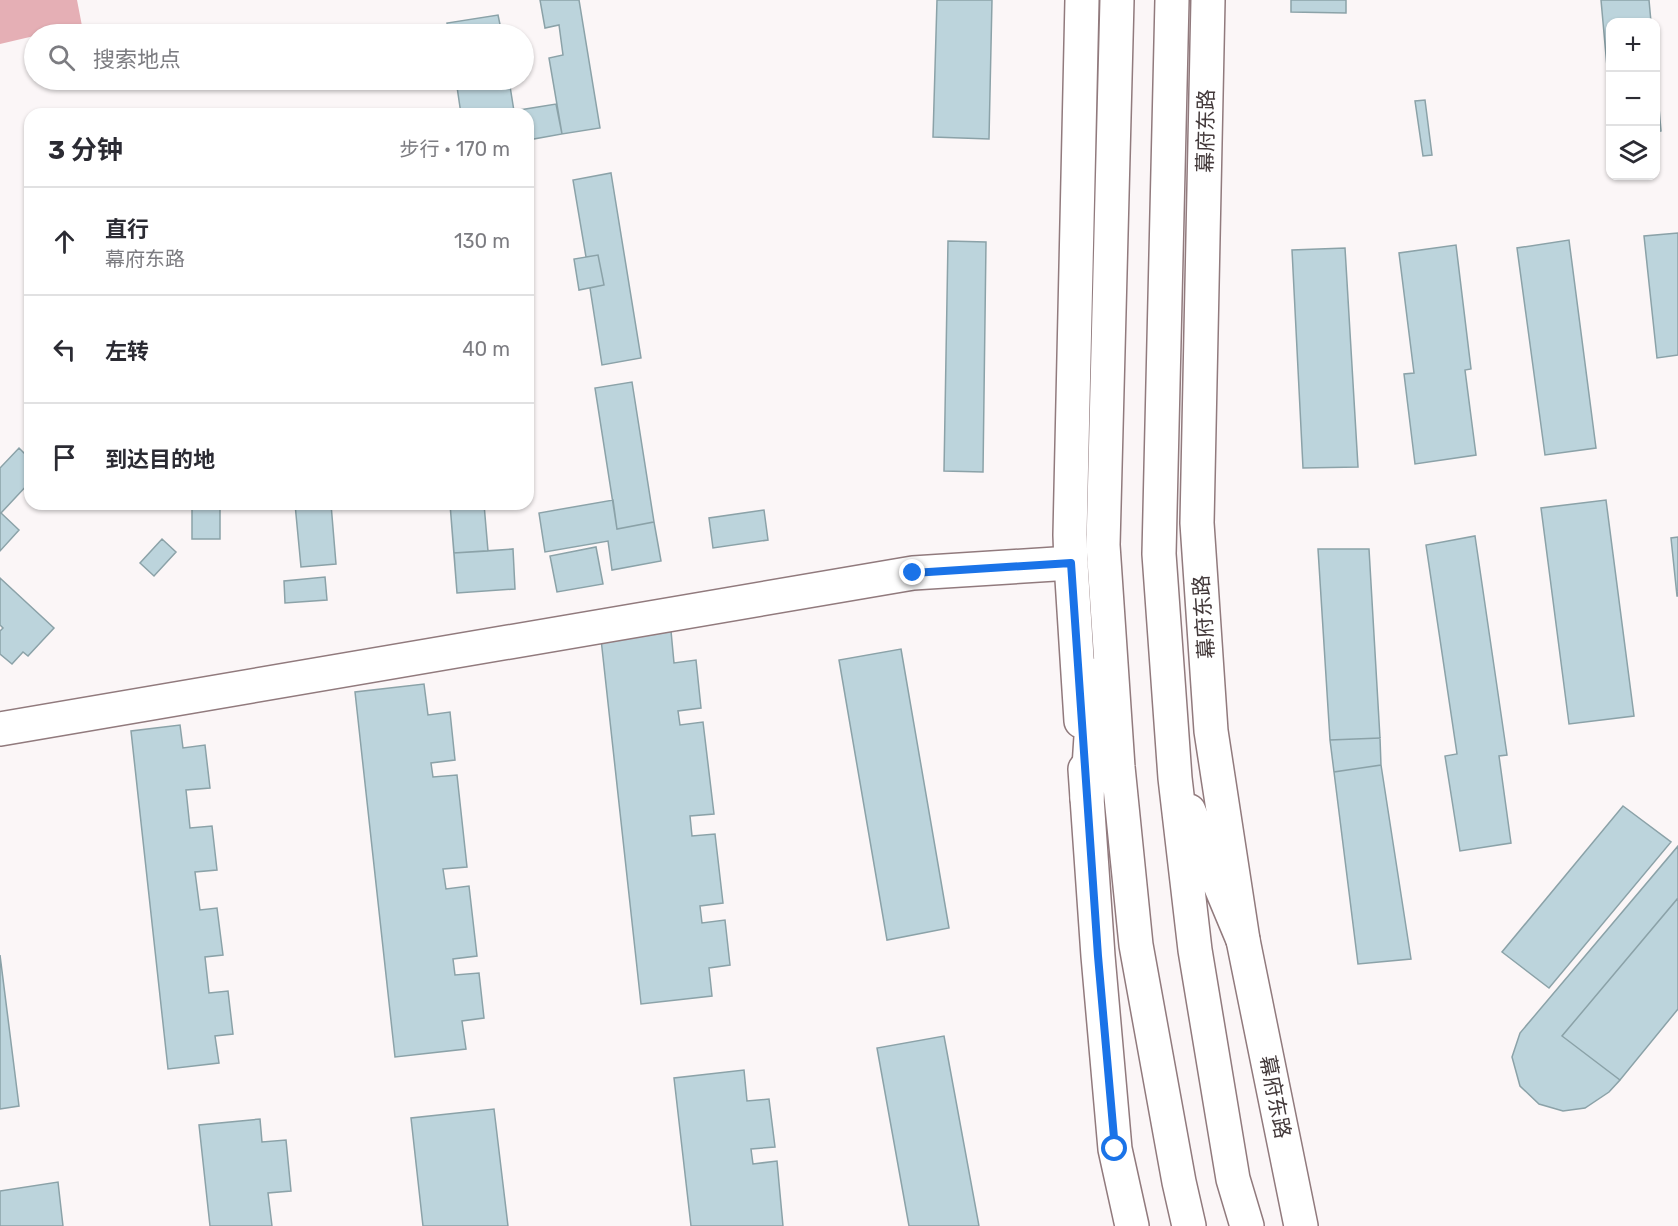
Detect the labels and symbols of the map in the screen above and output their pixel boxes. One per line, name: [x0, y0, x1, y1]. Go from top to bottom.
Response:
street label: 幕府东路: [1192, 89, 1219, 173]
route end: [899, 559, 925, 585]
street label: 幕府东路: [1188, 574, 1219, 660]
street label: 幕府东路: [1255, 1053, 1296, 1141]
route start: [1101, 1135, 1127, 1161]

